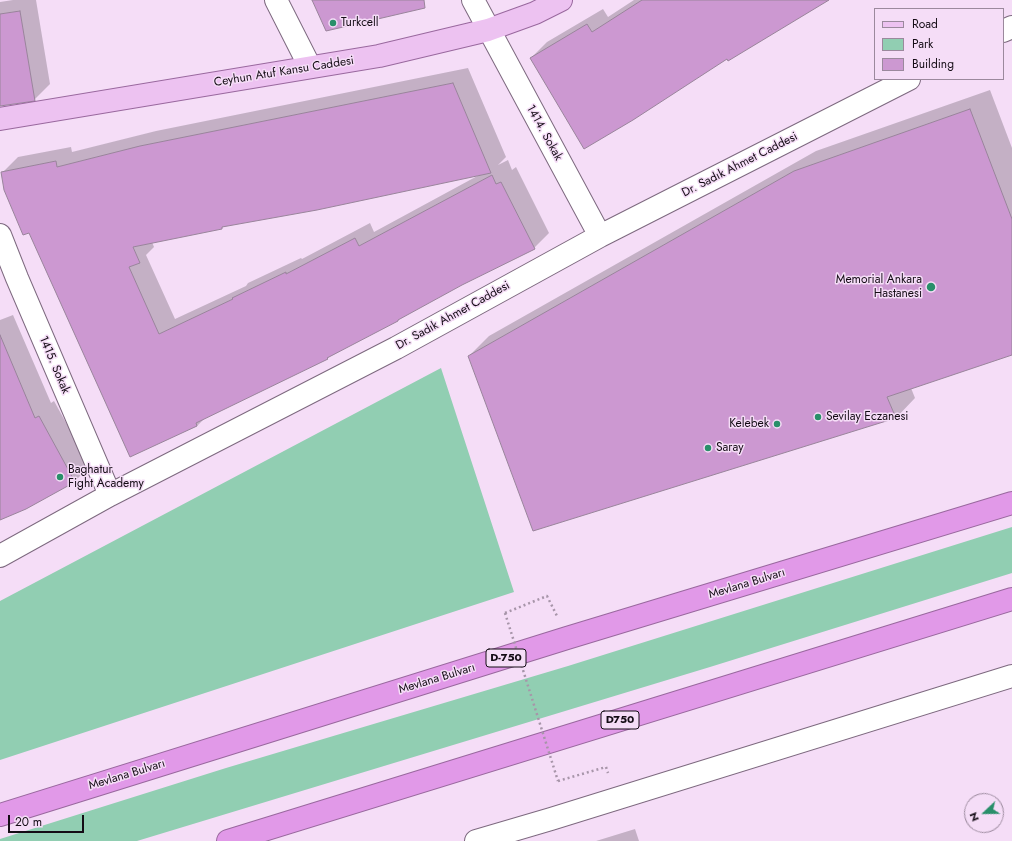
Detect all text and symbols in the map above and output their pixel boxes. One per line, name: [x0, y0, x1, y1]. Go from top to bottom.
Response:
legend: [874, 8, 1004, 80]
text: Road: [912, 15, 938, 33]
place label: Turkcell: [341, 16, 379, 30]
marker: Turkcell: [328, 18, 338, 28]
text: Park: [912, 35, 933, 53]
street label: Ceyhun Atuf Kansu Caddesi: [213, 54, 355, 90]
text: Building: [912, 55, 954, 73]
street label: 1414. Sokak: [523, 103, 565, 163]
street label: Dr. Sadık Ahmet Caddesi: [680, 130, 800, 200]
place label: Memorial Ankara Hastanesi: [836, 273, 922, 301]
street label: Dr. Sadık Ahmet Caddesi: [394, 279, 512, 353]
marker: Memorial Ankara Hastanesi: [925, 281, 937, 293]
street label: 1415. Sokak: [35, 334, 73, 396]
place label: Sevilay Eczanesi: [826, 410, 908, 424]
marker: Sevilay Eczanesi: [813, 412, 823, 422]
place label: Kelebek: [729, 417, 769, 431]
marker: Kelebek: [772, 419, 782, 429]
place label: Saray: [716, 441, 743, 455]
marker: Saray: [703, 443, 713, 453]
place label: Baghatur Fight Academy: [68, 463, 144, 491]
marker: Baghatur Fight Academy: [55, 472, 65, 482]
street label: Mevlana Bulvarı: [707, 566, 787, 602]
road number: D-750: [486, 649, 526, 667]
street label: Mevlana Bulvarı: [397, 661, 477, 697]
road number: D750: [601, 711, 639, 729]
street label: Mevlana Bulvarı: [87, 757, 167, 793]
north arrow: [964, 793, 1004, 833]
scale bar: [10, 807, 86, 833]
text: N: [965, 810, 983, 824]
text: 20 m: [15, 813, 42, 831]

